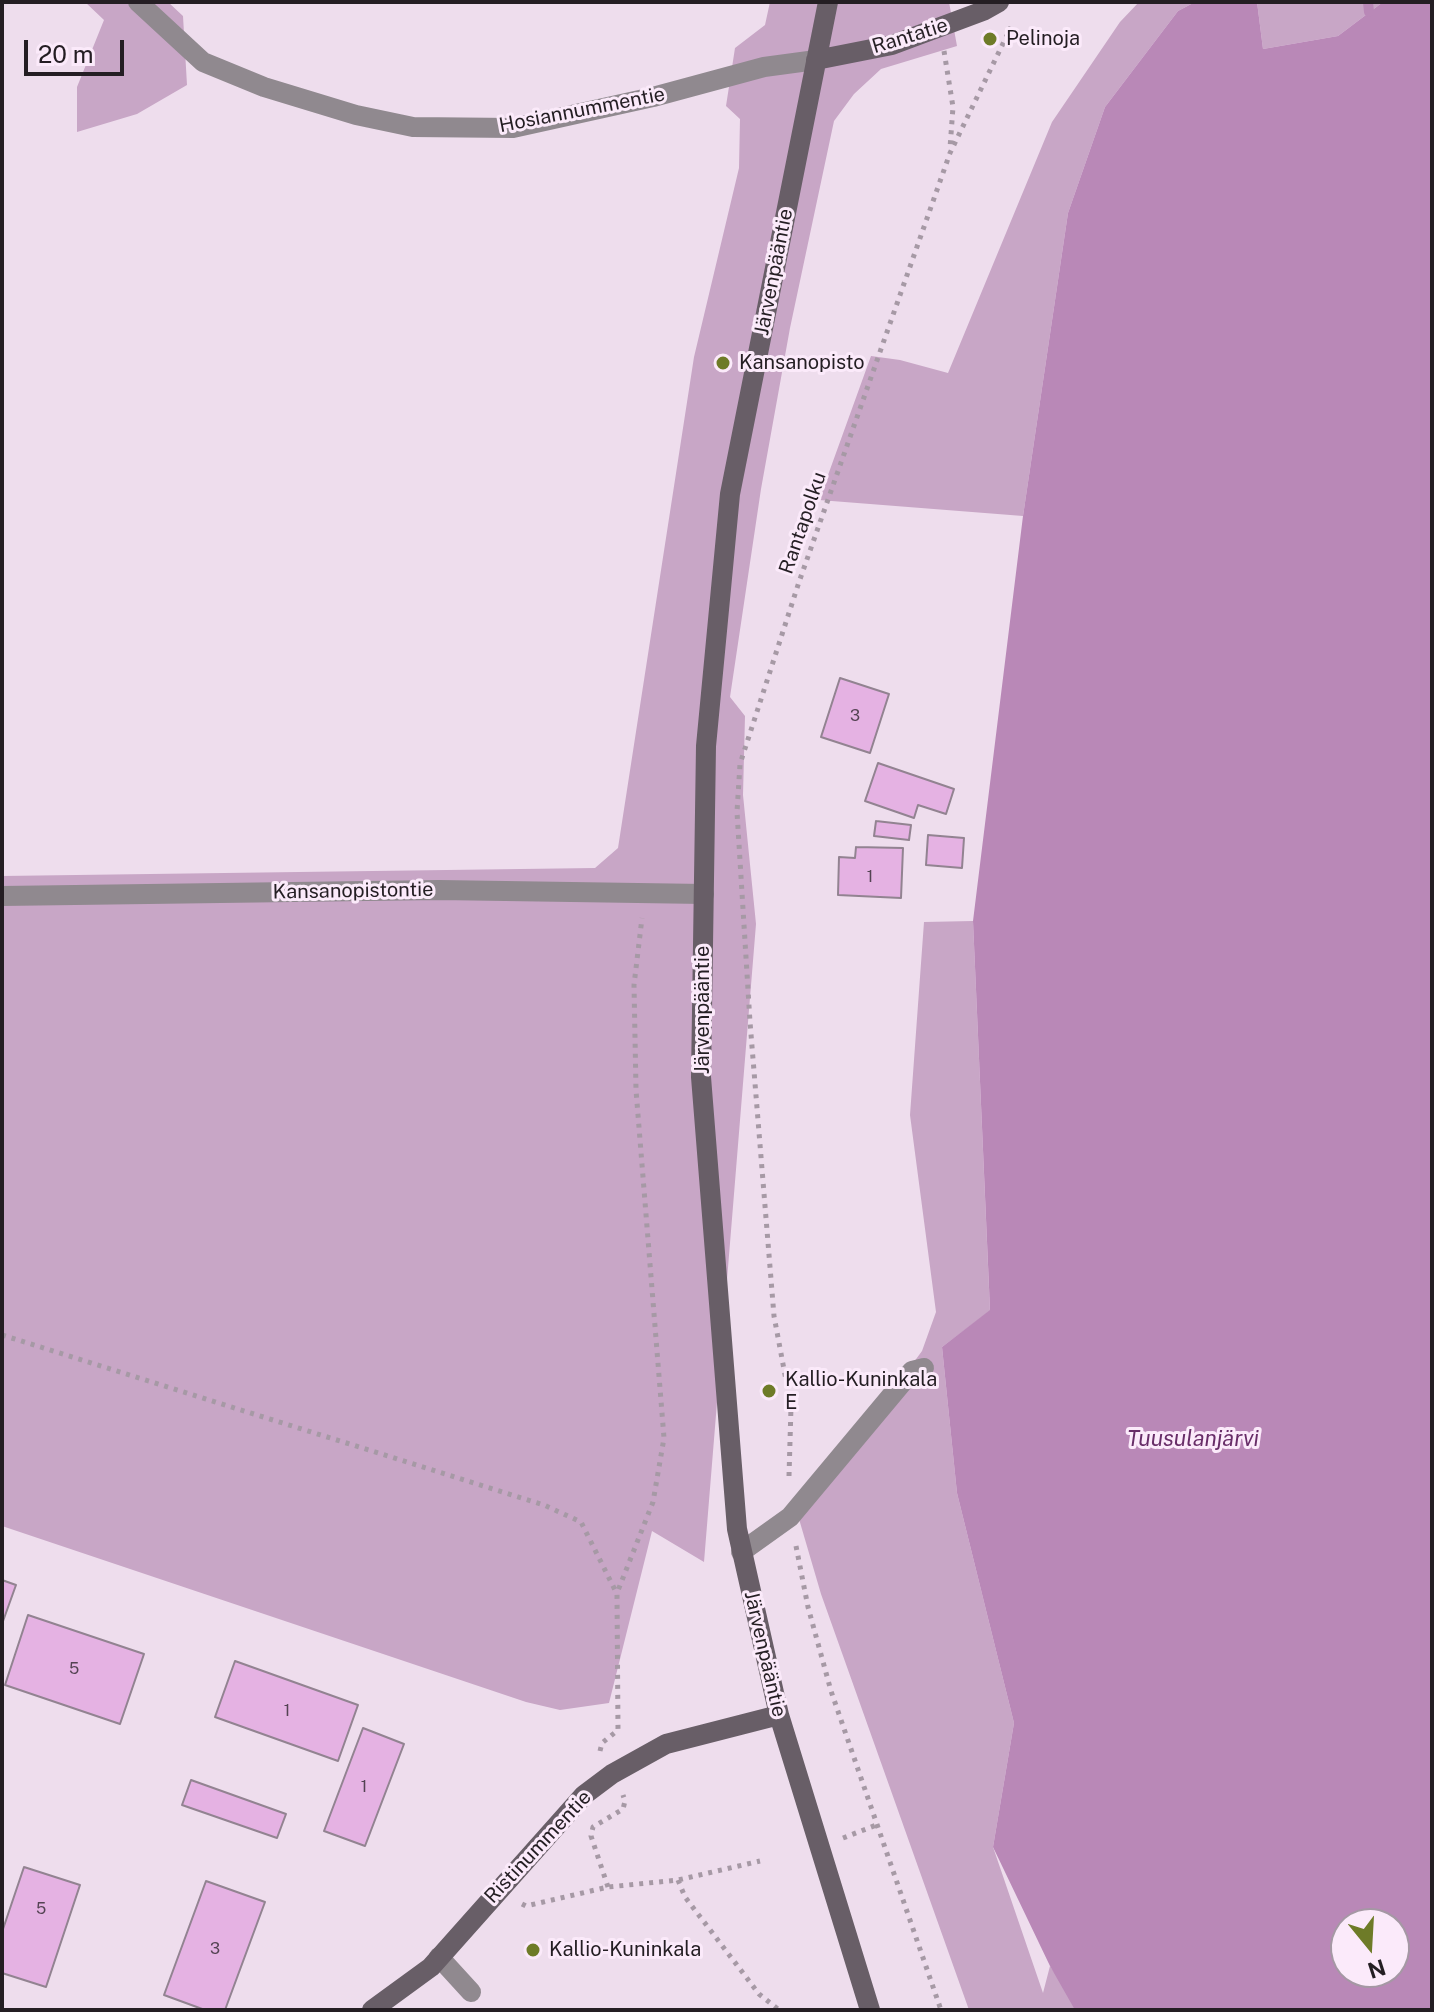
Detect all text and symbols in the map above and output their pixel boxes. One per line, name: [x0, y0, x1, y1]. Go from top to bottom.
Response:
street label: Rantatie: [869, 13, 951, 59]
scale bar: [28, 24, 128, 74]
place label: Pelinoja: [1006, 27, 1080, 51]
marker: Pelinoja: [981, 30, 999, 48]
text: 20 m: [38, 40, 94, 68]
street label: Hosiannummentie: [497, 82, 667, 138]
street label: Järvenpääntie: [750, 207, 798, 337]
place label: Kansanopisto: [739, 351, 865, 375]
marker: Kansanopisto: [714, 354, 732, 372]
street label: Rantapolku: [774, 469, 832, 577]
house number: 3: [850, 706, 860, 726]
house number: 1: [867, 867, 873, 887]
street label: Kansanopistontie: [272, 878, 434, 904]
street label: Järvenpääntie: [691, 946, 715, 1074]
place label: Kallio-Kuninkala E: [785, 1368, 937, 1415]
marker: Kallio-Kuninkala E: [760, 1382, 778, 1400]
water label: Tuusulanjärvi: [1127, 1426, 1259, 1452]
street label: Järvenpääntie: [739, 1589, 791, 1719]
house number: 5: [69, 1659, 79, 1679]
house number: 1: [284, 1701, 290, 1721]
house number: 1: [361, 1777, 367, 1797]
street label: Ristinummentie: [480, 1786, 596, 1908]
house number: 5: [36, 1899, 46, 1919]
north arrow: [1330, 1908, 1410, 1988]
place label: Kallio-Kuninkala: [549, 1938, 701, 1962]
house number: 3: [210, 1939, 220, 1959]
marker: Kallio-Kuninkala: [524, 1941, 542, 1959]
text: N: [1365, 1954, 1389, 1984]

